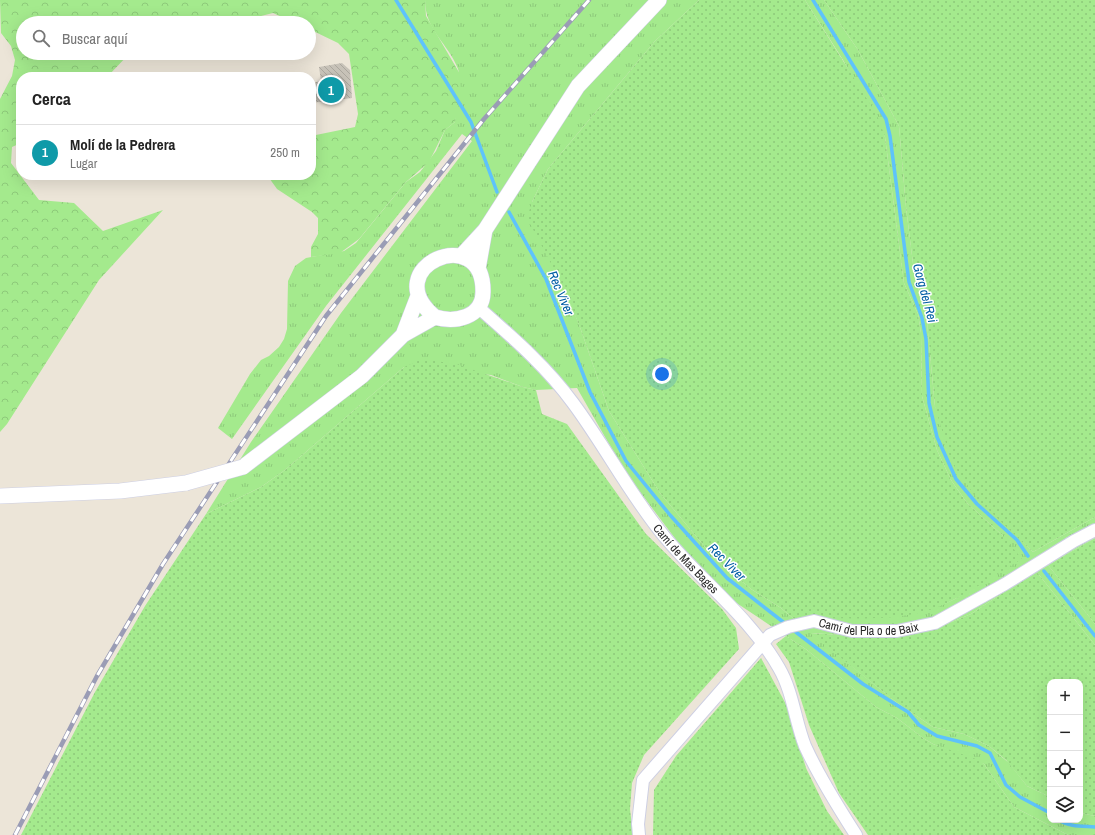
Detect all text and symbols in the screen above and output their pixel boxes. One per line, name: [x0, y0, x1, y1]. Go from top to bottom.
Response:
search box: [16, 16, 316, 60]
icon: search: [30, 27, 52, 49]
text: Buscar aquí: [62, 28, 128, 49]
pin: 1: [318, 75, 344, 105]
text: Cerca: [32, 87, 71, 110]
text: Molí de la Pedrera: [70, 134, 175, 155]
text: 1: [42, 144, 48, 161]
text: 250 m: [270, 144, 300, 161]
text: Lugar: [70, 155, 97, 172]
water label: Gorg del Rei: [909, 262, 941, 324]
water label: Rec Viver: [544, 268, 578, 318]
your location: [652, 364, 672, 384]
street label: Camí de Mas Bages: [649, 521, 722, 597]
water label: Rec Viver: [705, 540, 750, 585]
street label: Camí del Pla o de Baix: [817, 615, 920, 639]
map controls: [1047, 679, 1083, 823]
button: +: [1047, 679, 1083, 715]
button: −: [1047, 715, 1083, 751]
button: locate: [1047, 751, 1083, 787]
button: layers: [1047, 787, 1083, 823]

